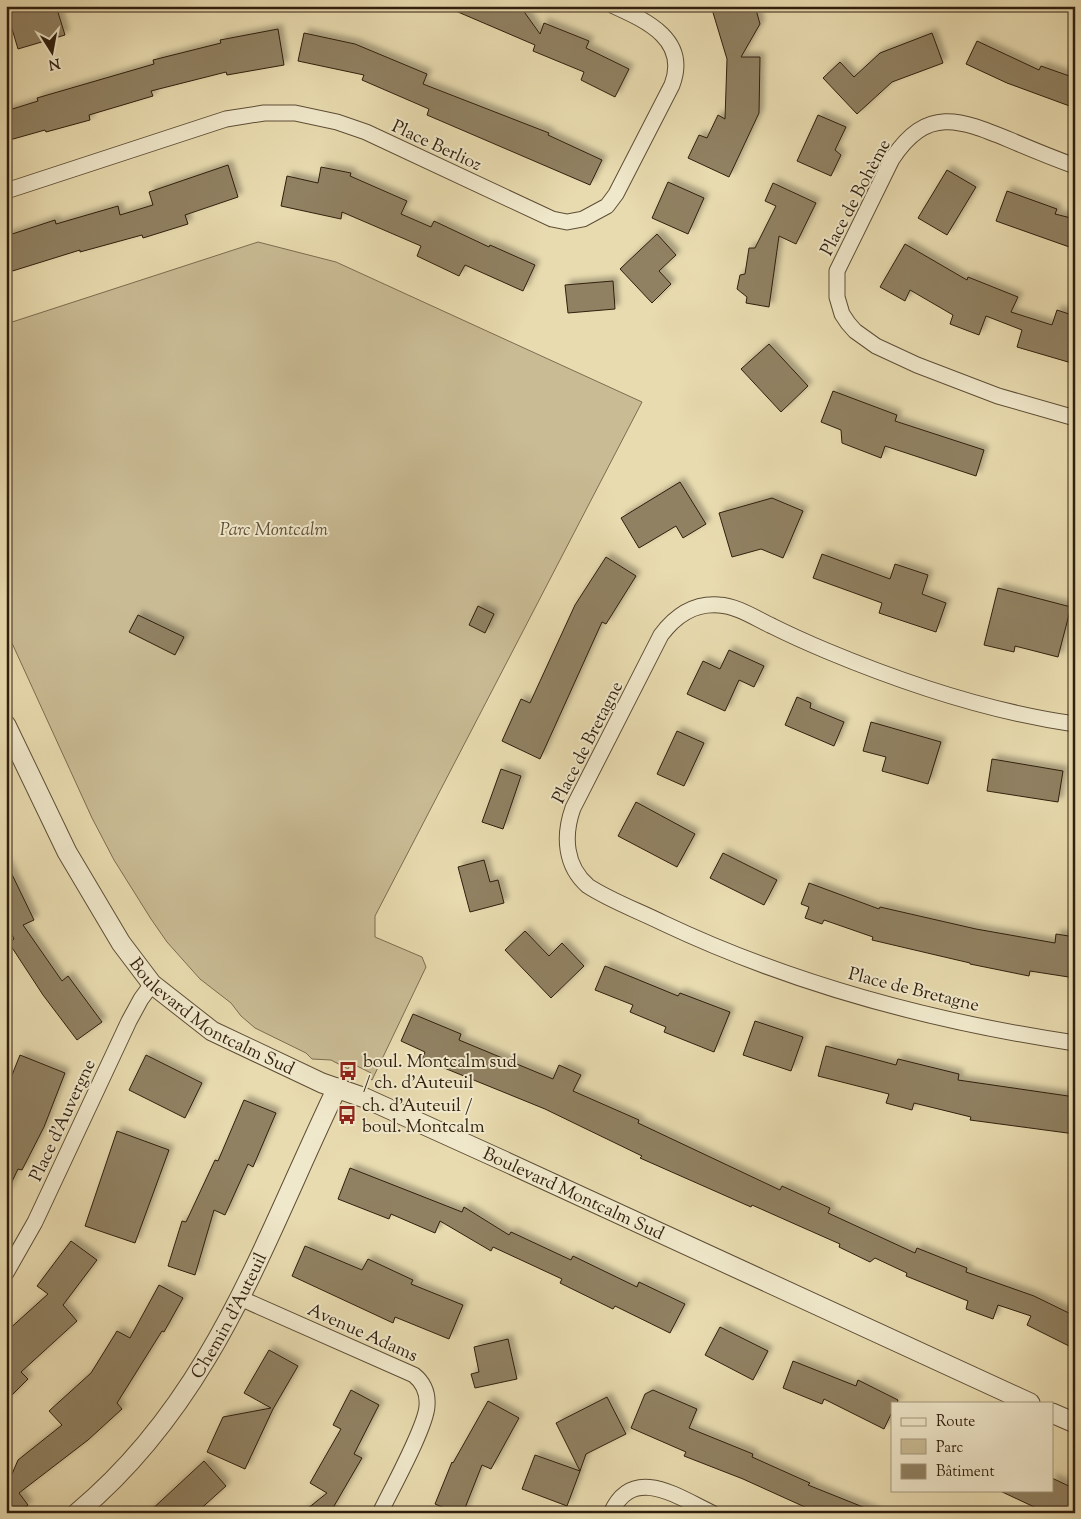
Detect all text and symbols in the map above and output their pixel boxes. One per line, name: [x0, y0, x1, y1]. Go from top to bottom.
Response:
north arrow: [28, 28, 78, 78]
text: N: [47, 52, 61, 74]
street label: Place Berlioz: [387, 115, 486, 179]
street label: Place de Bohème: [815, 135, 898, 261]
park label: Parc Montcalm: [220, 518, 329, 544]
street label: Place de Bretagne: [547, 677, 631, 809]
street label: Boulevard Montcalm Sud: [122, 953, 298, 1083]
street label: Place de Bretagne: [845, 962, 982, 1020]
place label: boul. Montcalm sud / ch. d'Auteuil: [363, 1050, 517, 1097]
street label: Place d'Auvergne: [24, 1055, 104, 1186]
bus stop icon: boul. Montcalm sud / ch. d'Auteuil: [337, 1060, 359, 1082]
place label: ch. d'Auteuil / boul. Montcalm: [362, 1094, 485, 1141]
bus stop icon: ch. d'Auteuil / boul. Montcalm: [336, 1104, 358, 1126]
street label: Boulevard Montcalm Sud: [478, 1142, 668, 1248]
street label: Chemin d'Auteuil: [186, 1249, 275, 1385]
street label: Avenue Adams: [303, 1298, 421, 1370]
legend: [891, 1402, 1054, 1492]
text: Route: [936, 1412, 975, 1433]
text: Parc: [936, 1438, 964, 1459]
text: Bâtiment: [936, 1462, 995, 1483]

